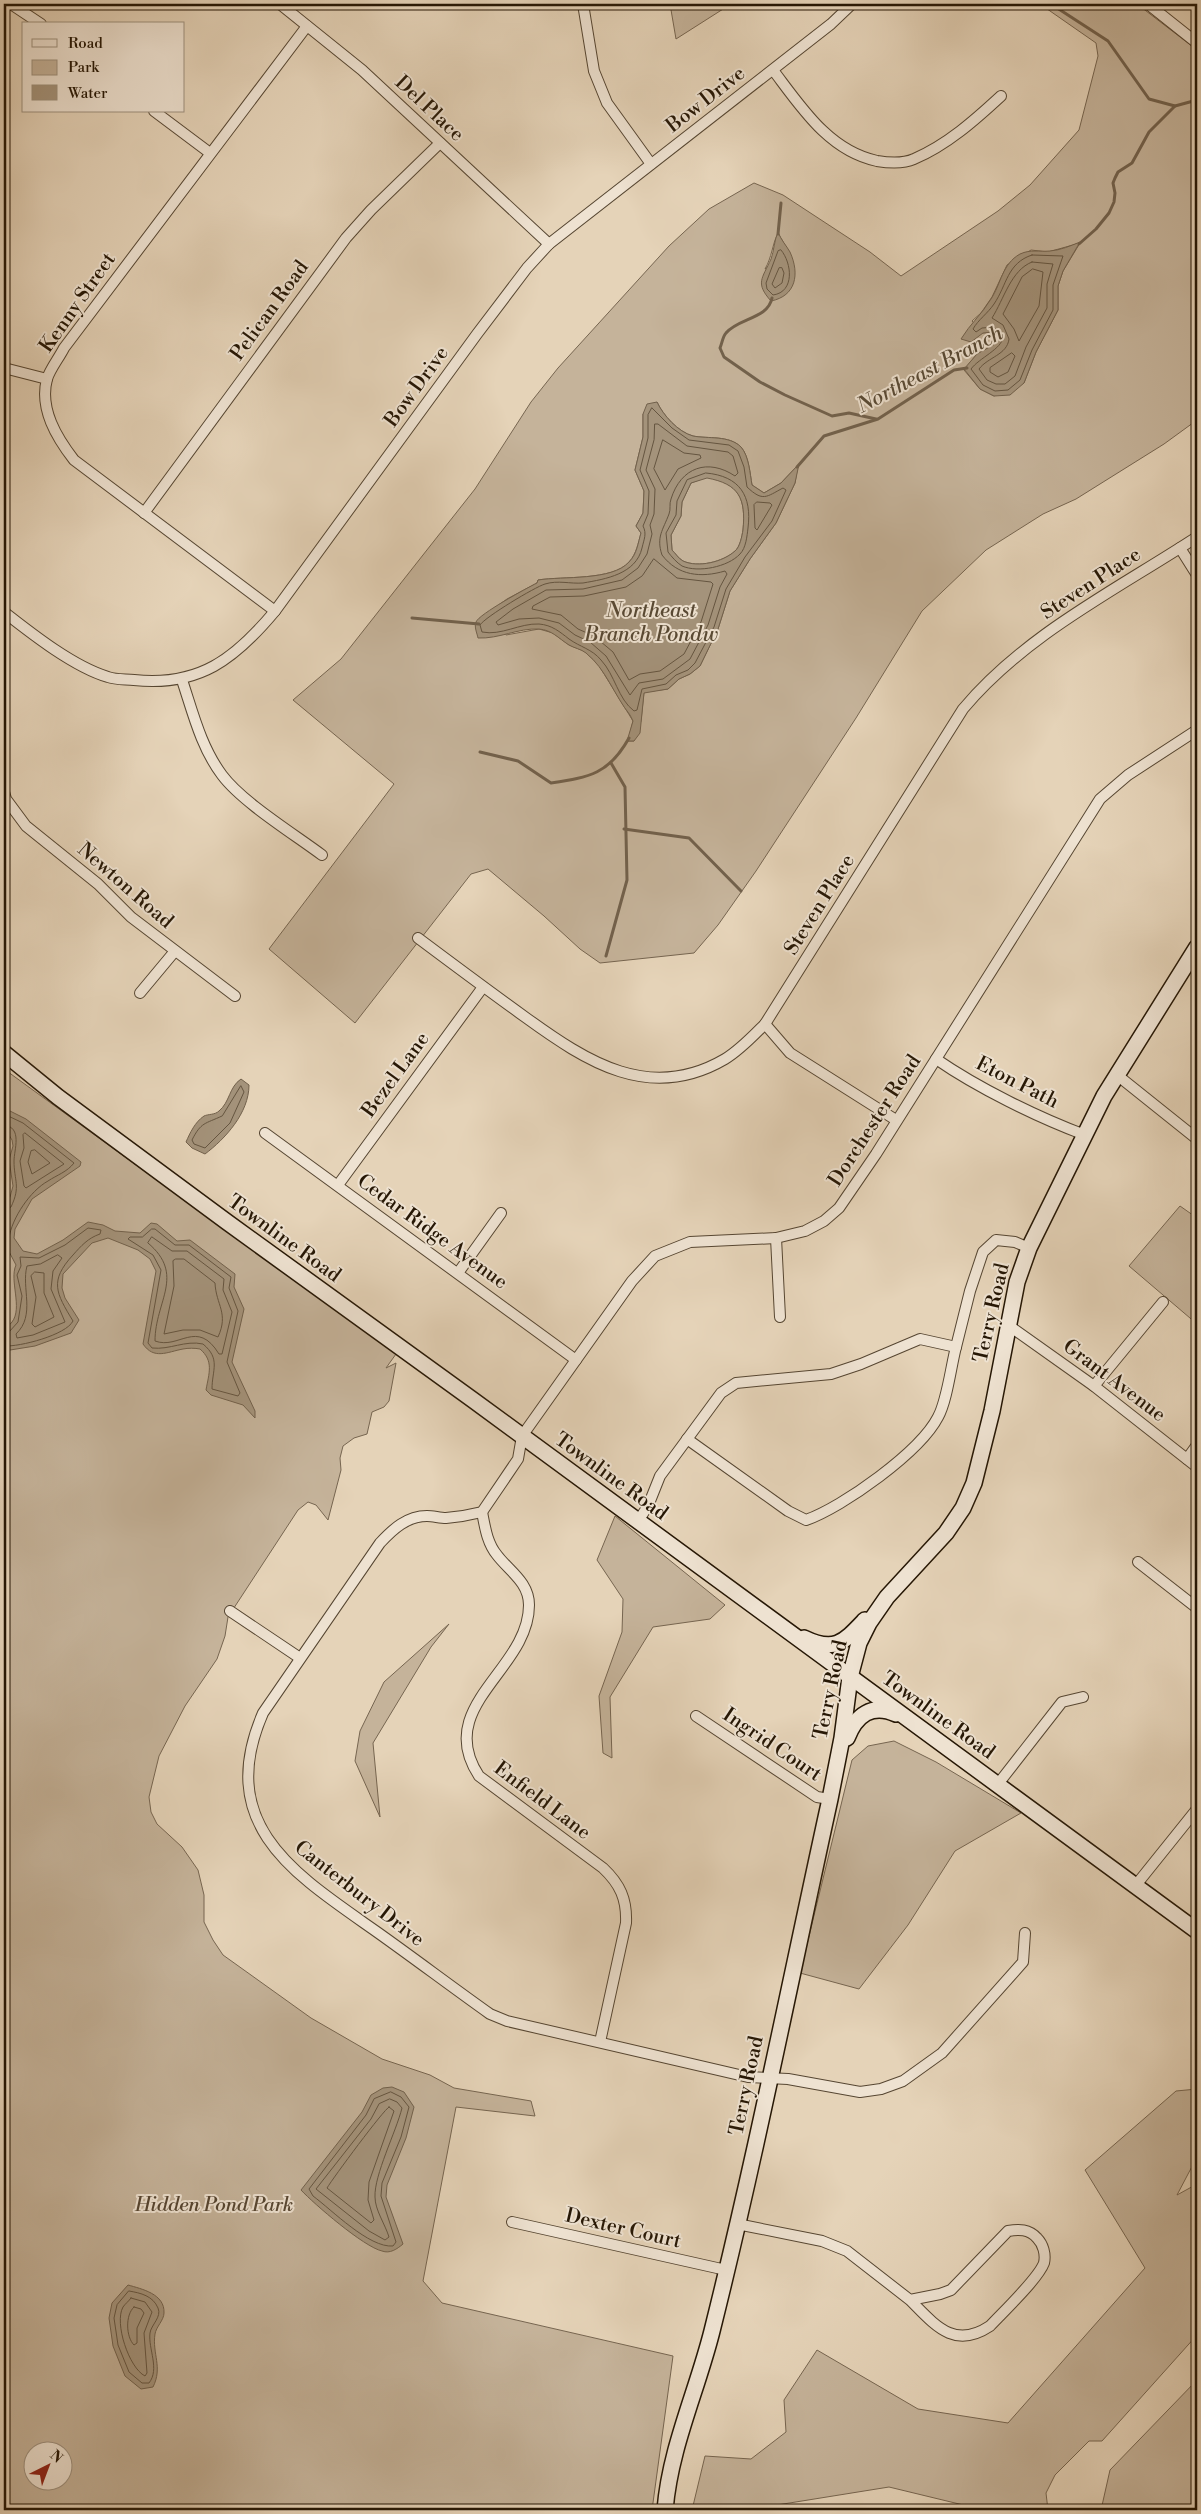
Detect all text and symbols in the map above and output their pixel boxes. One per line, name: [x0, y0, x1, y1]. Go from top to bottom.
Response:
legend: [22, 22, 185, 112]
text: Road: [68, 34, 103, 53]
text: Park: [68, 58, 100, 77]
street label: Bow Drive: [661, 61, 751, 139]
street label: Del Place: [389, 71, 469, 147]
text: Water: [67, 84, 108, 103]
street label: Kenny Street: [34, 248, 122, 358]
street label: Pelican Road: [225, 256, 315, 366]
water label: Northeast Branch: [852, 320, 1008, 420]
street label: Bow Drive: [379, 342, 455, 433]
street label: Steven Place: [1036, 542, 1146, 626]
water label: Northeast Branch Pondw: [583, 598, 718, 648]
street label: Newton Road: [72, 838, 179, 935]
street label: Steven Place: [779, 850, 861, 960]
street label: Bezel Lane: [356, 1027, 435, 1123]
street label: Dorchester Road: [823, 1050, 927, 1192]
street label: Eton Path: [971, 1051, 1063, 1115]
street label: Cedar Ridge Avenue: [352, 1169, 512, 1295]
street label: Townline Road: [222, 1190, 346, 1289]
street label: Terry Road: [968, 1260, 1016, 1365]
street label: Grant Avenue: [1058, 1334, 1170, 1428]
street label: Townline Road: [549, 1428, 673, 1527]
street label: Terry Road: [808, 1637, 854, 1742]
street label: Townline Road: [876, 1667, 1000, 1766]
street label: Ingrid Court: [718, 1703, 826, 1787]
street label: Enfield Lane: [489, 1756, 595, 1846]
street label: Canterbury Drive: [289, 1835, 429, 1953]
street label: Terry Road: [724, 2033, 770, 2138]
park label: Hidden Pond Park: [134, 2193, 293, 2218]
street label: Dexter Court: [563, 2204, 683, 2254]
north arrow: [22, 2442, 72, 2492]
text: N: [46, 2447, 66, 2467]

